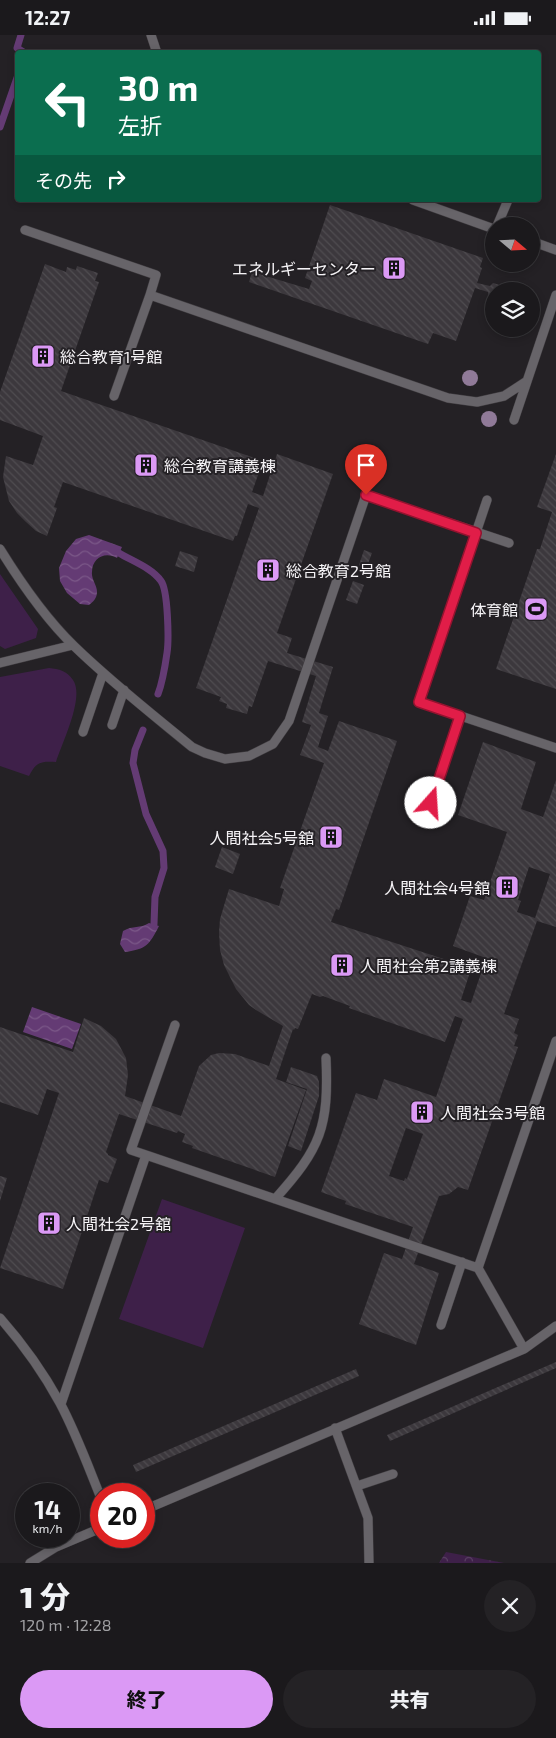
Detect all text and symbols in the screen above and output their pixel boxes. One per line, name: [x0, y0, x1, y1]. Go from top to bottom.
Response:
text: 12:27: [25, 6, 70, 29]
text: 30 m: [118, 66, 198, 108]
icon: left: [35, 70, 100, 135]
text: 左折: [118, 112, 162, 138]
icon: right: [102, 165, 130, 193]
text: その先: [35, 169, 92, 192]
north arrow: [485, 217, 540, 273]
map controls: [485, 217, 540, 337]
building icon: エネルギーセンター: [381, 255, 407, 281]
place label: エネルギーセンター: [232, 259, 376, 278]
button: layers: [485, 282, 540, 337]
building icon: 総合教育1号館: [30, 343, 56, 369]
place label: 総合教育1号館: [60, 347, 162, 366]
pin: [345, 444, 387, 495]
icon: arrive: [352, 451, 380, 479]
building icon: 総合教育講義棟: [133, 452, 159, 478]
place label: 総合教育講義棟: [164, 456, 276, 475]
building icon: 総合教育2号館: [255, 557, 281, 583]
place label: 総合教育2号館: [286, 561, 391, 580]
sports icon: 体育館: [523, 596, 549, 622]
place label: 体育館: [470, 600, 518, 619]
position arrow: [404, 776, 456, 828]
building icon: 人間社会5号舘: [318, 824, 344, 850]
place label: 人間社会5号舘: [209, 828, 314, 847]
building icon: 人間社会4号舘: [494, 874, 520, 900]
place label: 人間社会4号舘: [384, 878, 490, 897]
building icon: 人間社会第2講義棟: [329, 952, 355, 978]
place label: 人間社会第2講義棟: [360, 956, 497, 975]
building icon: 人間社会3号館: [409, 1099, 435, 1125]
place label: 人間社会3号館: [440, 1103, 545, 1122]
building icon: 人間社会2号舘: [36, 1210, 62, 1236]
place label: 人間社会2号舘: [66, 1214, 171, 1233]
speed limit sign: 20: [90, 1483, 155, 1548]
text: 14: [34, 1494, 61, 1524]
text: km/h: [33, 1521, 62, 1535]
text: 1 分: [20, 1578, 70, 1614]
button: close: [484, 1580, 536, 1632]
text: 120 m · 12:28: [20, 1615, 111, 1634]
button: 終了: [20, 1670, 273, 1728]
button: 共有: [283, 1670, 536, 1728]

